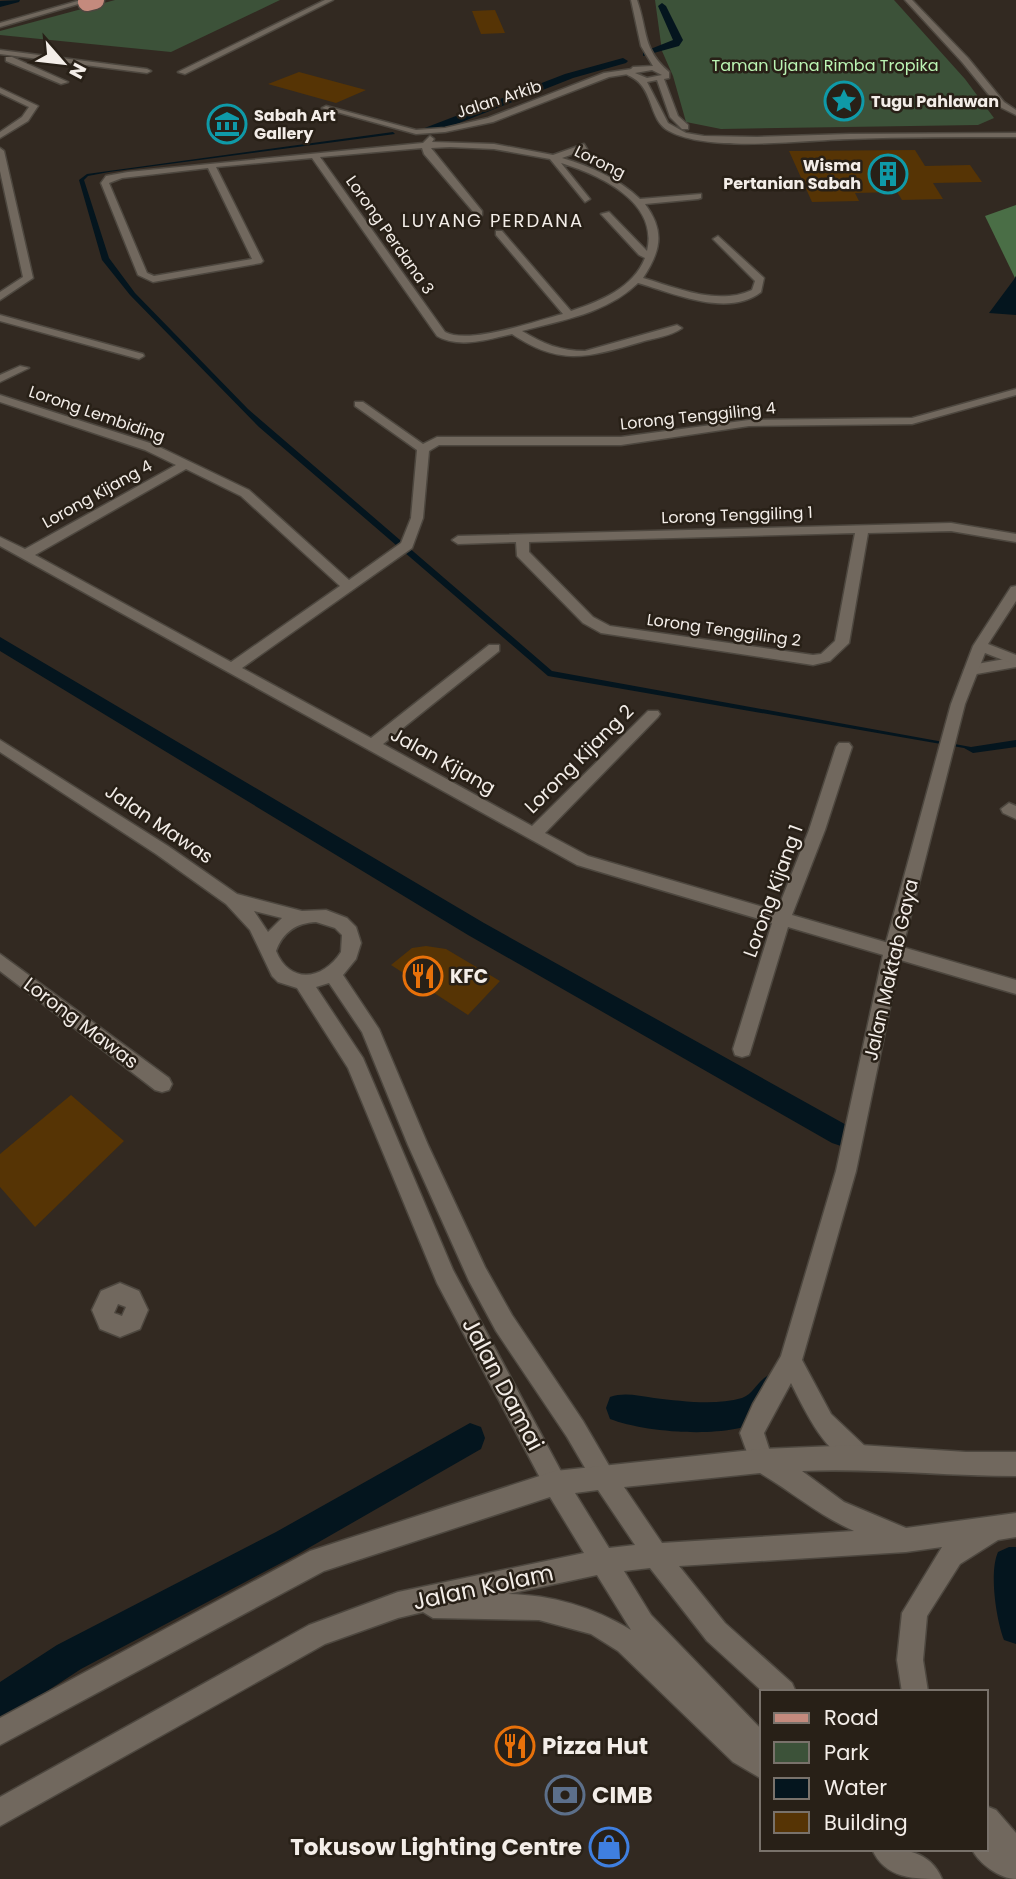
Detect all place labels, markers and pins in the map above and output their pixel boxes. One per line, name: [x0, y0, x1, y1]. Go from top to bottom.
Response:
place icon: Tugu Pahlawan: [823, 80, 865, 122]
place label: Tugu Pahlawan: [871, 90, 999, 113]
museum icon: Sabah Art Gallery: [206, 103, 248, 145]
place label: Sabah Art Gallery: [254, 104, 336, 145]
building icon: Wisma Pertanian Sabah: [867, 153, 909, 195]
place label: Wisma Pertanian Sabah: [723, 154, 861, 195]
restaurant icon: KFC: [402, 955, 444, 997]
place label: KFC: [450, 963, 488, 990]
restaurant icon: Pizza Hut: [494, 1725, 536, 1767]
place label: Pizza Hut: [542, 1730, 648, 1762]
bank icon: CIMB: [544, 1774, 586, 1816]
place label: CIMB: [592, 1779, 653, 1811]
shop icon: Tokusow Lighting Centre: [588, 1826, 630, 1868]
place label: Tokusow Lighting Centre: [290, 1831, 582, 1863]

